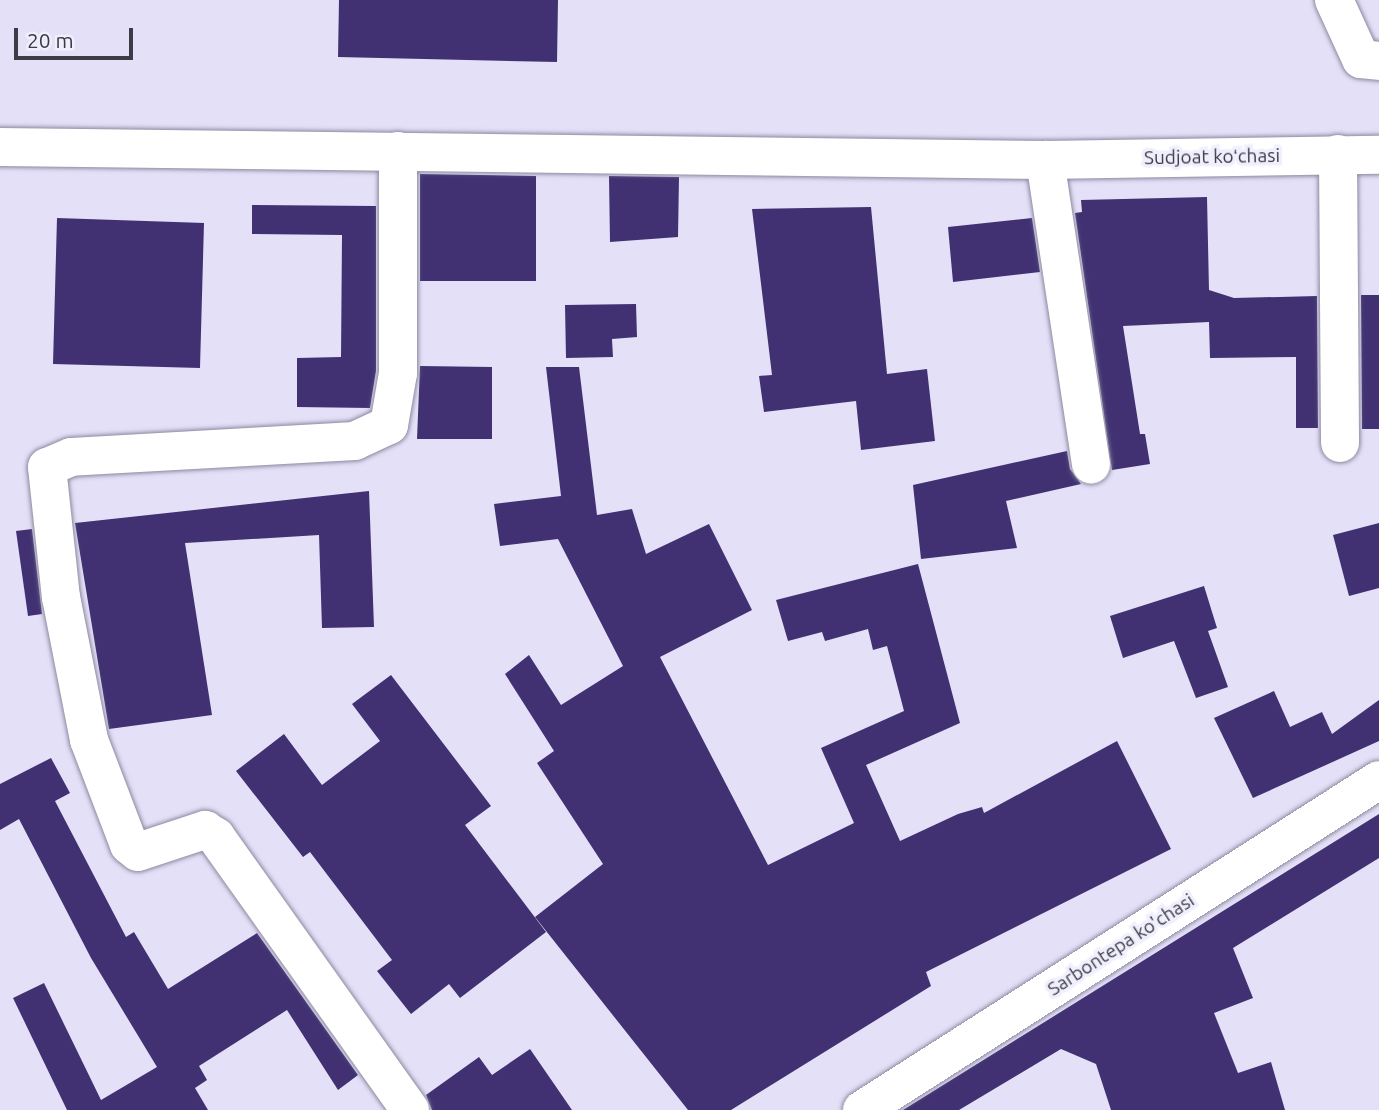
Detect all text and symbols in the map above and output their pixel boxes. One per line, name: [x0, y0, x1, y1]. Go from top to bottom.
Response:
scale bar: [18, 14, 136, 58]
text: 20 m: [27, 28, 74, 52]
street label: Sudjoat koʻchasi: [1144, 144, 1280, 170]
street label: Sarbontepa ko'chasi: [1044, 889, 1198, 1001]

